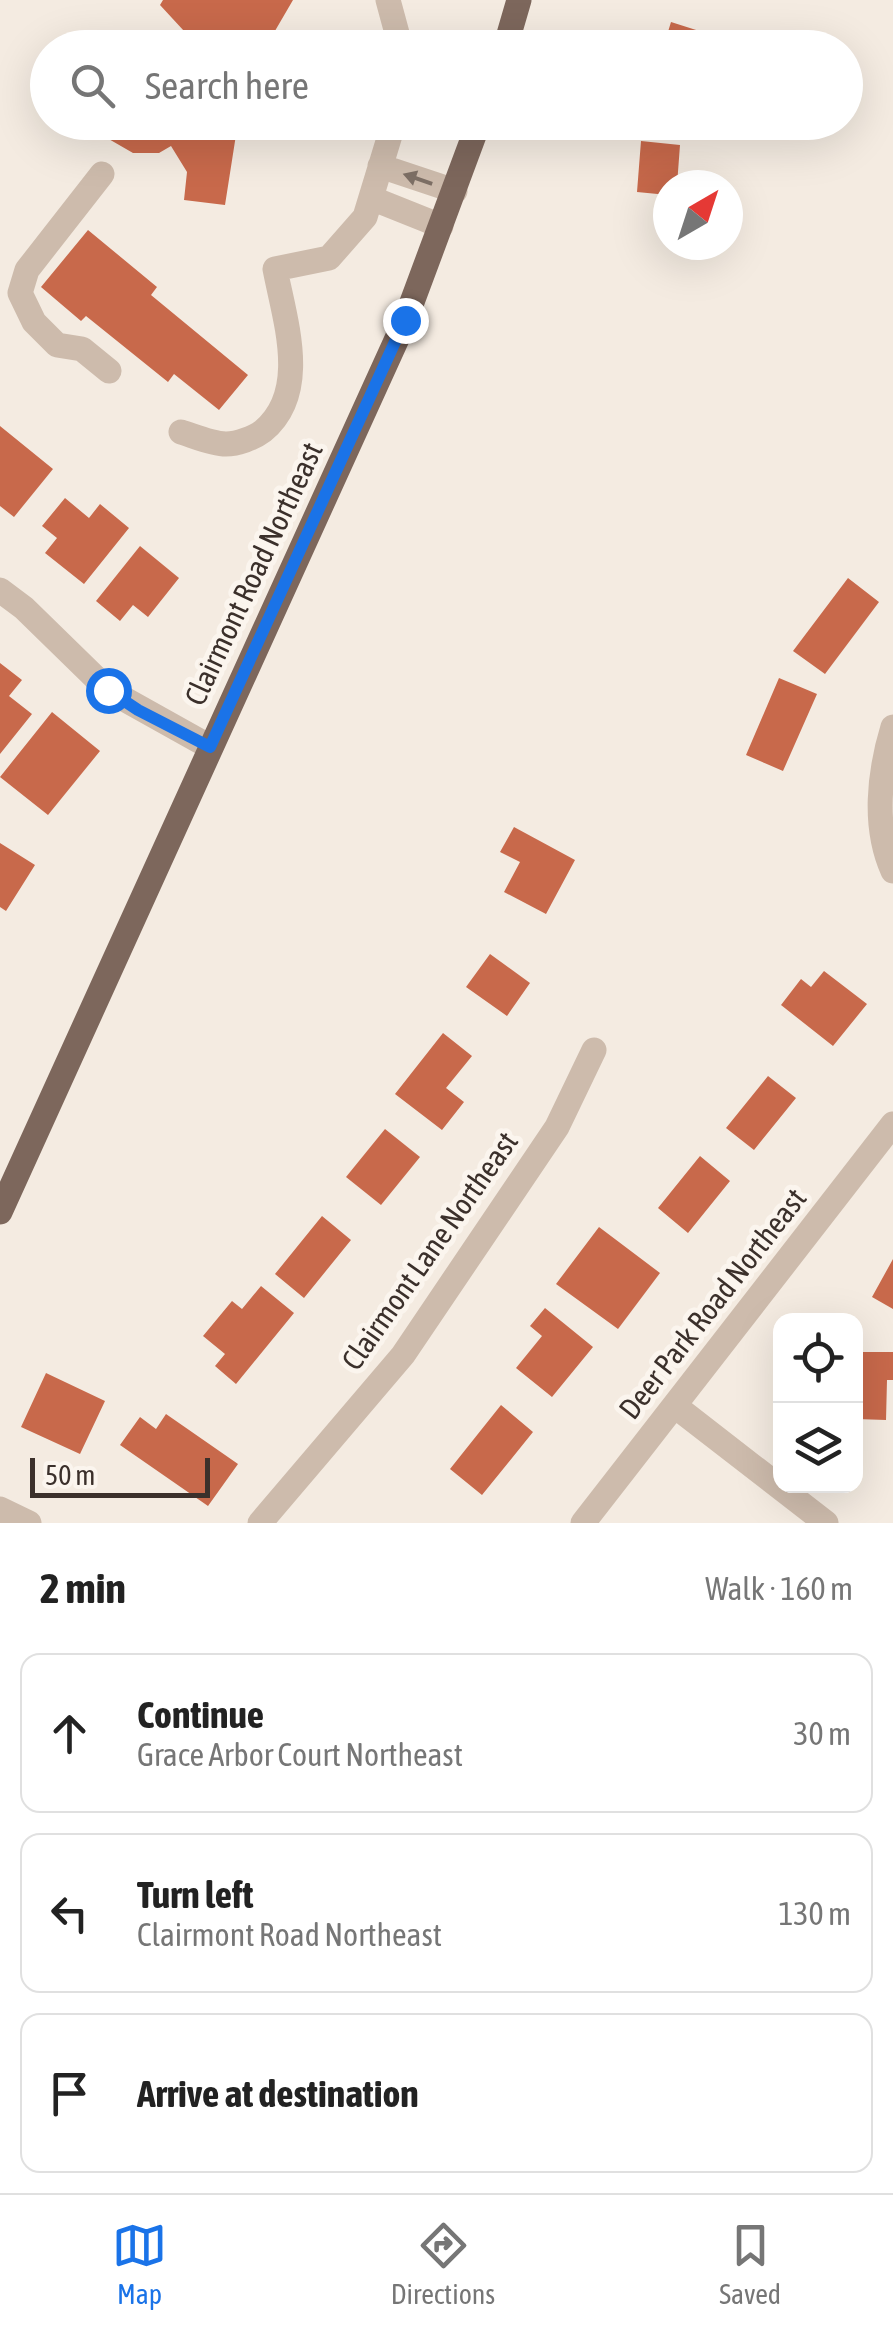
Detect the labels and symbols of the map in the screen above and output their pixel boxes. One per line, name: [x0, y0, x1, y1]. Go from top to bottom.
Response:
one-way arrow: [402, 170, 432, 185]
north arrow: [653, 170, 743, 260]
route end: [383, 298, 429, 344]
street label: Clairmont Road Northeast: [177, 437, 329, 710]
route start: [86, 668, 132, 714]
street label: Clairmont Lane Northeast: [334, 1125, 524, 1376]
street label: Deer Park Road Northeast: [612, 1182, 813, 1425]
scale bar: [30, 1453, 210, 1498]

